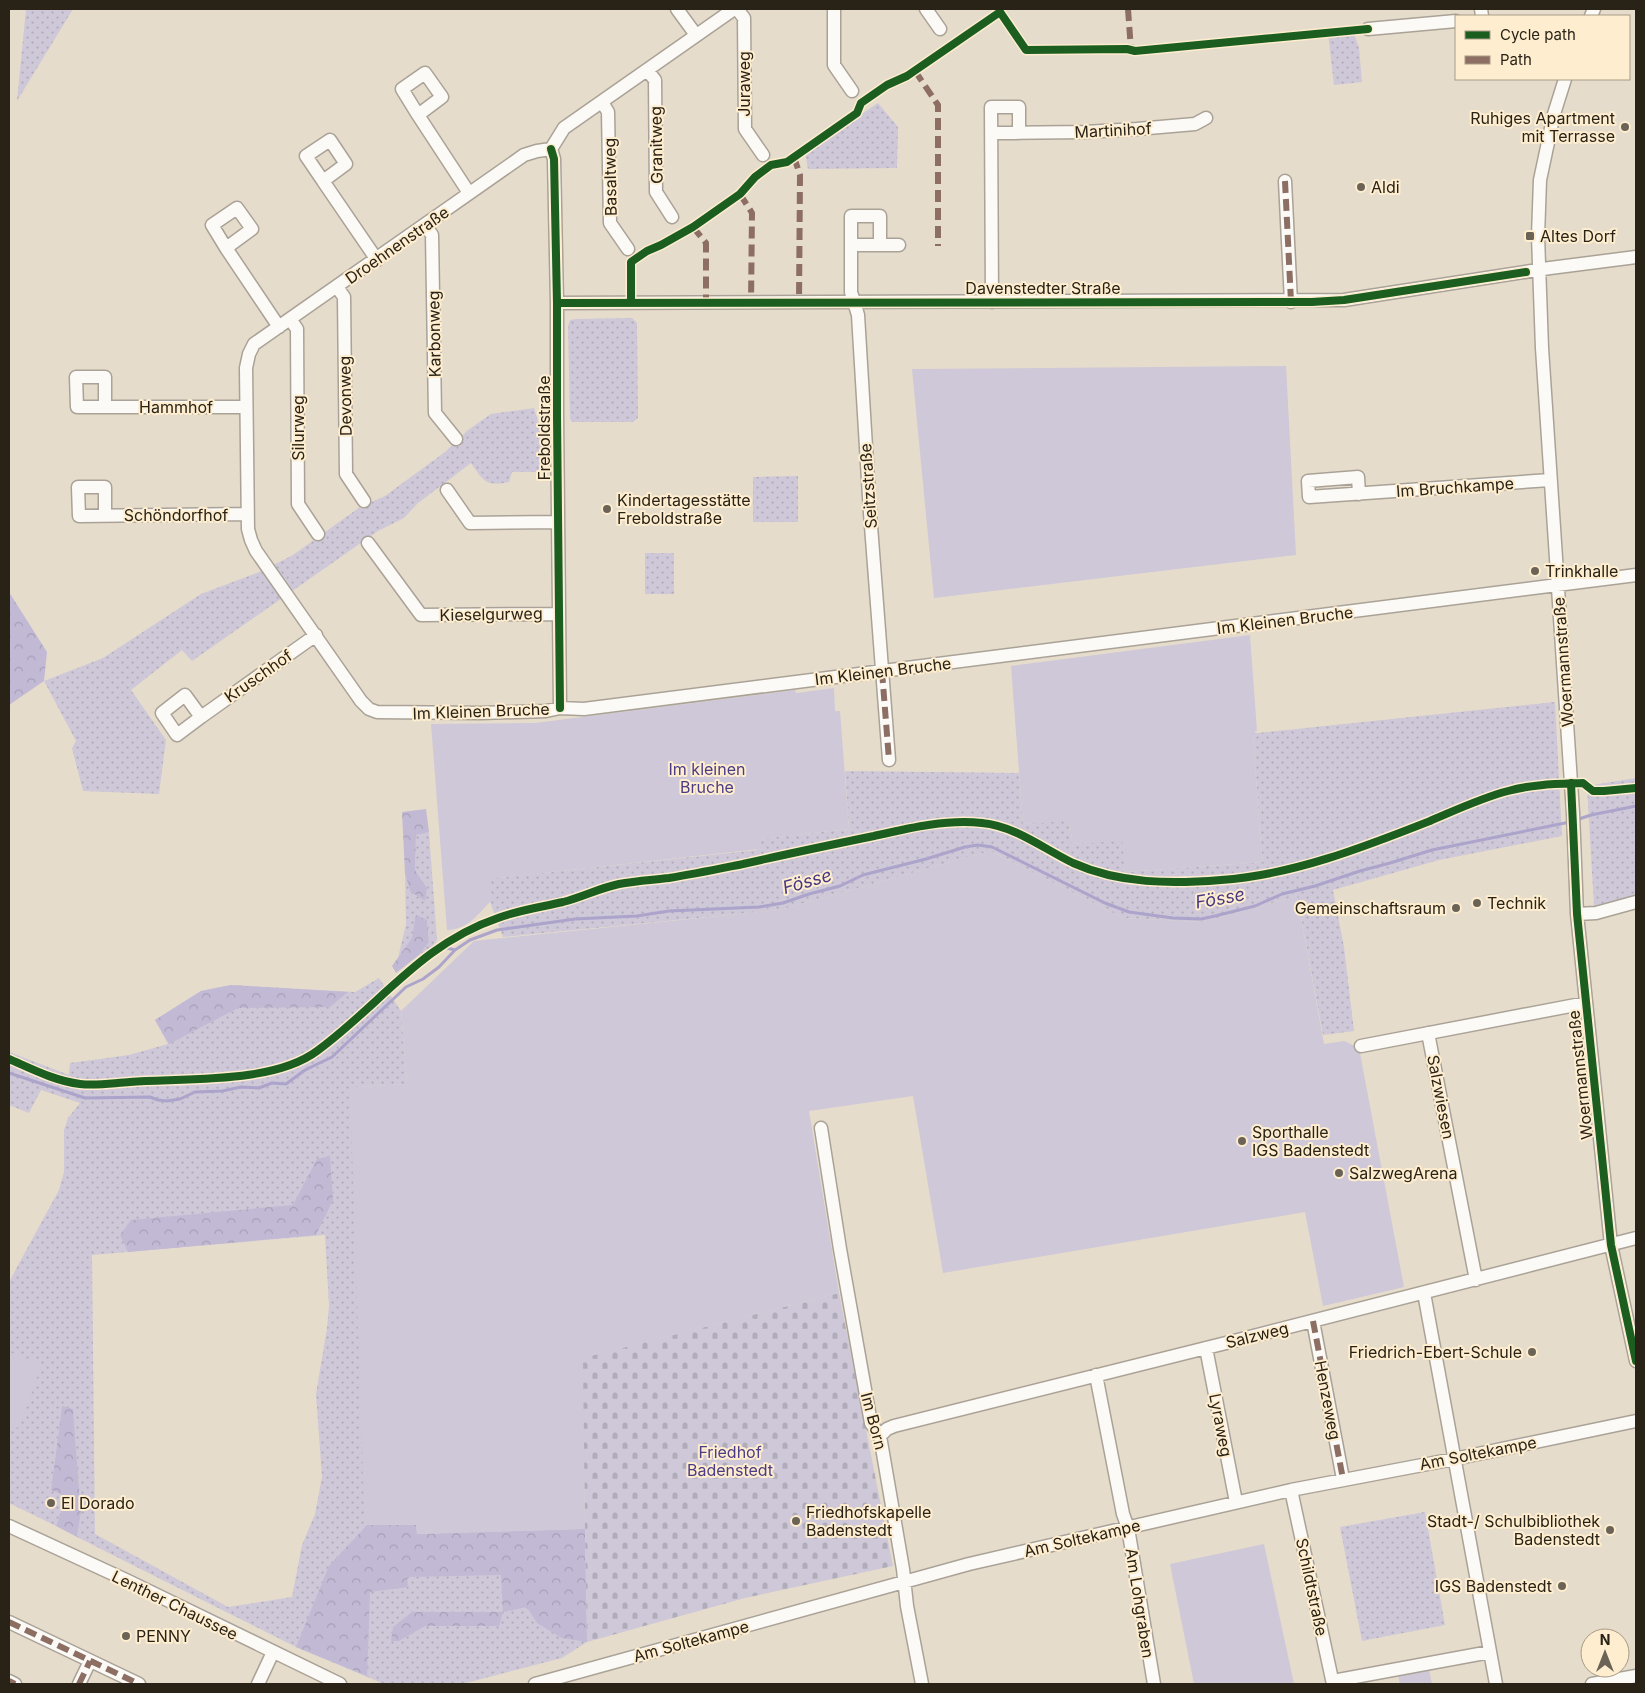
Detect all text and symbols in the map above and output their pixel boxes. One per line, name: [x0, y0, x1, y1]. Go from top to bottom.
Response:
legend: [1455, 15, 1630, 80]
text: Cycle path: [1500, 25, 1576, 44]
text: Path: [1500, 50, 1532, 69]
street label: Juraweg: [734, 51, 754, 117]
street label: Granitweg: [645, 106, 667, 184]
place label: Ruhiges Apartment mit Terrasse: [1470, 108, 1615, 146]
street label: Martinihof: [1074, 118, 1152, 142]
marker: Ruhiges Apartment mit Terrasse: [1619, 121, 1631, 133]
street label: Basaltweg: [599, 138, 621, 216]
place label: Aldi: [1371, 177, 1400, 197]
marker: Aldi: [1355, 181, 1367, 193]
street label: Droehnenstraße: [341, 202, 453, 288]
place label: Altes Dorf: [1540, 226, 1616, 246]
marker: Altes Dorf: [1524, 230, 1536, 242]
street label: Davenstedter Straße: [965, 278, 1121, 298]
street label: Karbonweg: [423, 290, 445, 378]
street label: Devonweg: [334, 356, 356, 436]
street label: Freboldstraße: [534, 376, 554, 481]
street label: Silurweg: [288, 395, 308, 461]
street label: Hammhof: [139, 397, 213, 417]
street label: Seitzstraße: [855, 443, 881, 529]
street label: Im Bruchkampe: [1395, 473, 1515, 501]
place label: Kindertagesstätte Freboldstraße: [617, 490, 751, 528]
marker: Kindertagesstätte Freboldstraße: [601, 503, 613, 515]
street label: Schöndorfhof: [124, 505, 228, 525]
place label: Trinkhalle: [1545, 561, 1618, 581]
marker: Trinkhalle: [1529, 565, 1541, 577]
street label: Woermannstraße: [1548, 596, 1578, 728]
street label: Im Kleinen Bruche: [1216, 602, 1354, 638]
street label: Kieselgurweg: [439, 603, 543, 625]
street label: Kruschhof: [220, 645, 296, 707]
street label: Im Kleinen Bruche: [814, 653, 952, 689]
street label: Im Kleinen Bruche: [412, 699, 550, 723]
park label: Im kleinen Bruche: [669, 759, 745, 797]
water label: Fösse: [780, 864, 834, 898]
water label: Fösse: [1194, 883, 1246, 913]
place label: Technik: [1487, 893, 1546, 913]
marker: Technik: [1471, 897, 1483, 909]
place label: Gemeinschaftsraum: [1295, 898, 1446, 918]
marker: Gemeinschaftsraum: [1450, 902, 1462, 914]
street label: Woermannstraße: [1563, 1009, 1597, 1141]
street label: Salzwiesen: [1423, 1053, 1459, 1141]
place label: Sporthalle IGS Badenstedt: [1252, 1122, 1369, 1160]
marker: Sporthalle IGS Badenstedt: [1236, 1135, 1248, 1147]
place label: SalzwegArena: [1349, 1163, 1457, 1183]
marker: SalzwegArena: [1333, 1167, 1345, 1179]
street label: Salzweg: [1224, 1318, 1290, 1352]
place label: Friedrich-Ebert-Schule: [1349, 1342, 1522, 1362]
marker: Friedrich-Ebert-Schule: [1526, 1346, 1538, 1358]
street label: Henzeweg: [1311, 1359, 1345, 1441]
street label: Im Born: [857, 1390, 891, 1452]
street label: Lyraweg: [1205, 1392, 1237, 1458]
street label: Am Soltekampe: [1418, 1432, 1538, 1474]
park label: Friedhof Badenstedt: [687, 1442, 773, 1480]
place label: El Dorado: [61, 1493, 135, 1513]
marker: El Dorado: [45, 1497, 57, 1509]
place label: Friedhofskapelle Badenstedt: [806, 1502, 931, 1540]
place label: Stadt-/ Schulbibliothek Badenstedt: [1427, 1511, 1600, 1549]
marker: Friedhofskapelle Badenstedt: [790, 1515, 802, 1527]
street label: Am Soltekampe: [1022, 1515, 1142, 1561]
marker: Stadt-/ Schulbibliothek Badenstedt: [1604, 1524, 1616, 1536]
street label: Schildtstraße: [1292, 1536, 1332, 1638]
street label: Am Lohgraben: [1121, 1547, 1159, 1659]
street label: Lenther Chaussee: [109, 1566, 241, 1644]
place label: IGS Badenstedt: [1435, 1576, 1552, 1596]
marker: IGS Badenstedt: [1556, 1580, 1568, 1592]
street label: Am Soltekampe: [631, 1616, 751, 1666]
place label: PENNY: [136, 1626, 191, 1646]
north arrow: [1580, 1628, 1630, 1678]
marker: PENNY: [120, 1630, 132, 1642]
text: N: [1600, 1631, 1610, 1648]

